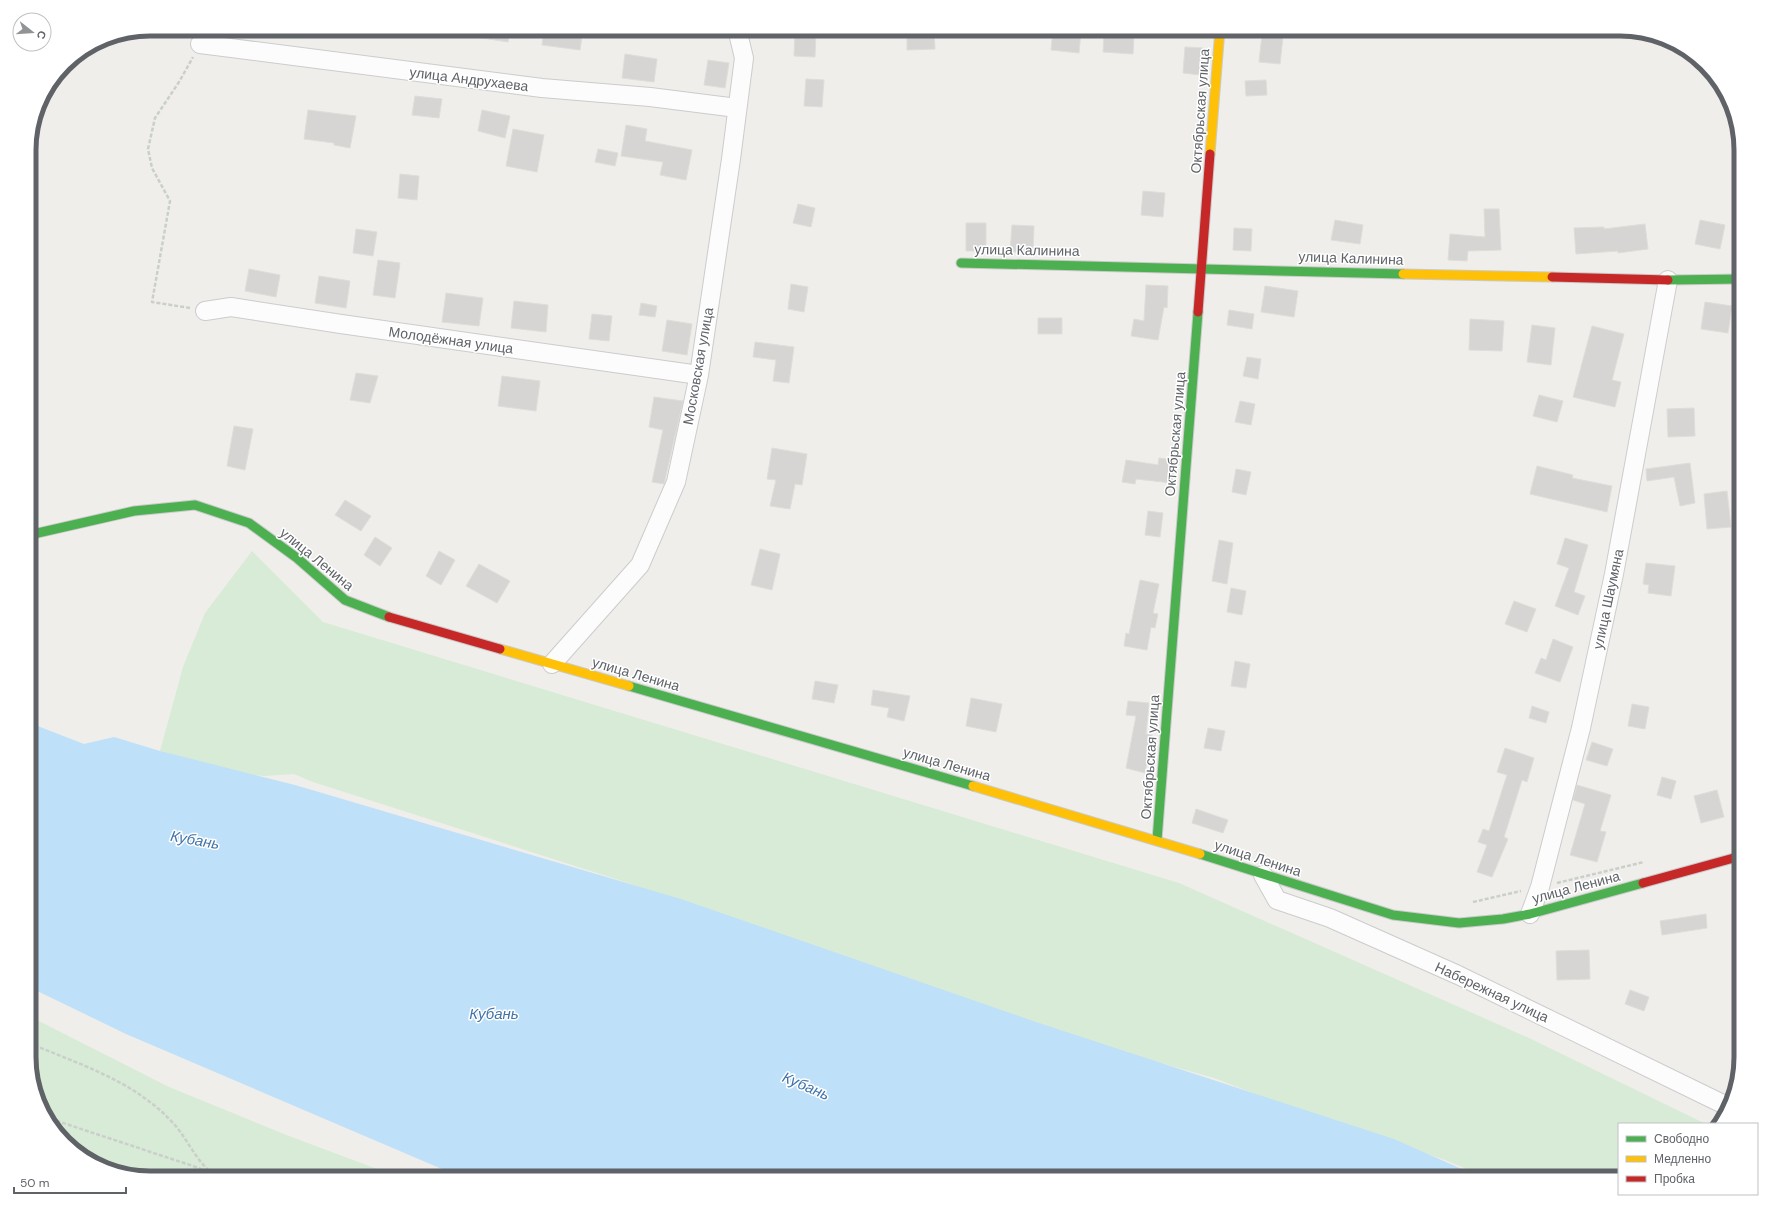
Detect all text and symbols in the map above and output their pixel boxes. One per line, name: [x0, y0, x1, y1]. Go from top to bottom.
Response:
north arrow: [12, 12, 52, 52]
text: С: [34, 29, 49, 41]
street label: Октябрьская улица: [1187, 48, 1213, 174]
street label: улица Андрухаева: [409, 63, 530, 95]
street label: улица Калинина: [974, 240, 1080, 260]
street label: улица Калинина: [1298, 247, 1404, 269]
street label: Московская улица: [679, 306, 717, 426]
street label: Молодёжная улица: [387, 322, 515, 358]
street label: Октябрьская улица: [1161, 371, 1189, 497]
street label: улица Ленина: [276, 524, 358, 595]
street label: улица Шаумяна: [1589, 547, 1627, 651]
street label: улица Ленина: [590, 653, 682, 695]
street label: Октябрьская улица: [1137, 694, 1163, 820]
street label: улица Ленина: [901, 743, 993, 785]
water label: Кубань: [169, 826, 221, 854]
street label: улица Ленина: [1212, 835, 1304, 881]
street label: улица Ленина: [1530, 867, 1622, 907]
street label: Набережная улица: [1432, 958, 1552, 1026]
water label: Кубань: [469, 1004, 519, 1024]
water label: Кубань: [779, 1067, 833, 1105]
legend: [1618, 1123, 1758, 1195]
text: Свободно: [1654, 1131, 1709, 1147]
text: Медленно: [1654, 1151, 1711, 1167]
scale bar: [14, 1169, 126, 1195]
text: Пробка: [1654, 1171, 1695, 1187]
text: 50 m: [20, 1175, 49, 1191]

